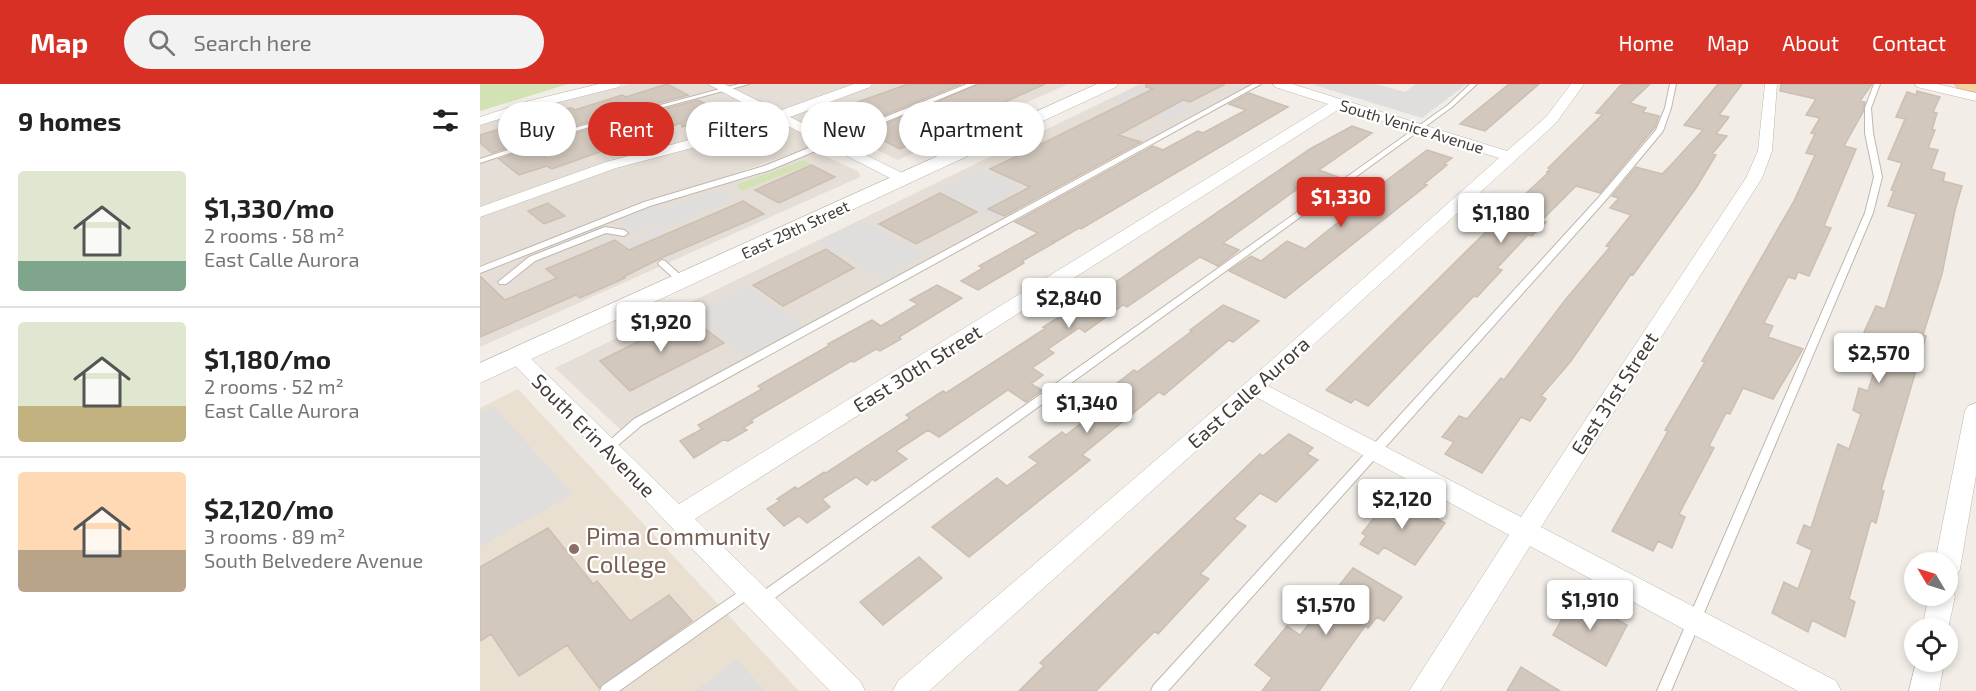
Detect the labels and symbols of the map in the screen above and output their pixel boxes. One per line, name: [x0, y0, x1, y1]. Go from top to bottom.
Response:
street label: South Venice Avenue: [1338, 95, 1486, 157]
pin: $1,330: [1292, 177, 1390, 228]
pin: $1,180: [1452, 193, 1550, 244]
street label: East 29th Street: [738, 196, 852, 262]
pin: $2,840: [1020, 278, 1118, 329]
pin: $1,920: [612, 302, 710, 353]
street label: East 30th Street: [848, 319, 986, 417]
street label: East 31st Street: [1565, 327, 1663, 459]
street label: East Calle Aurora: [1182, 331, 1314, 453]
pin: $2,570: [1830, 333, 1928, 384]
street label: South Erin Avenue: [527, 368, 661, 502]
pin: $1,340: [1038, 383, 1136, 434]
pin: $2,120: [1353, 479, 1451, 530]
place label: Pima Community College: [586, 521, 771, 578]
marker: Pima Community College: [567, 542, 581, 556]
north arrow: [1904, 552, 1958, 606]
pin: $1,910: [1541, 580, 1639, 631]
pin: $1,570: [1277, 585, 1375, 636]

